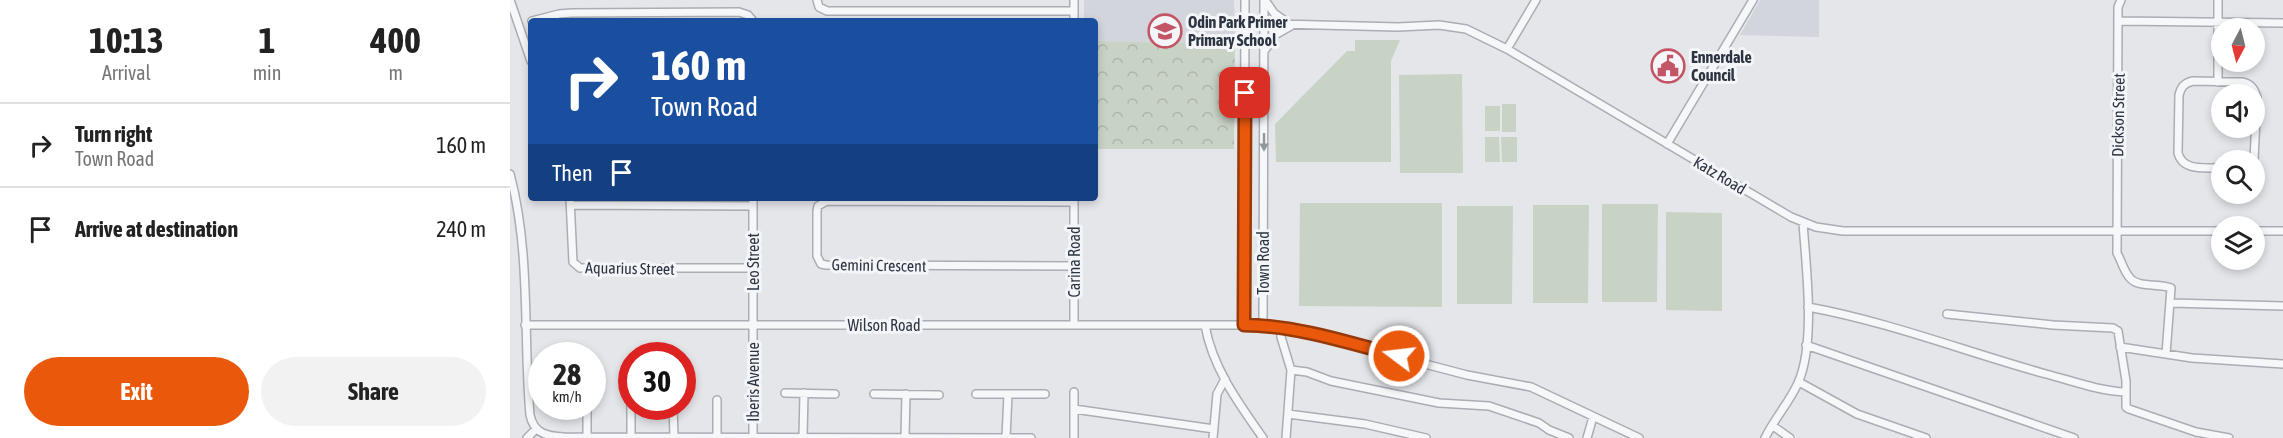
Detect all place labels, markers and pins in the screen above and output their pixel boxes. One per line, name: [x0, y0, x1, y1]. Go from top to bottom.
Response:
school or university icon: Odin Park Primer Primary School: [1147, 13, 1183, 49]
place label: Odin Park Primer Primary School: [1188, 13, 1287, 49]
public building icon: Ennerdale Council: [1650, 48, 1686, 84]
place label: Ennerdale Council: [1691, 48, 1752, 84]
pin: [1219, 67, 1270, 118]

